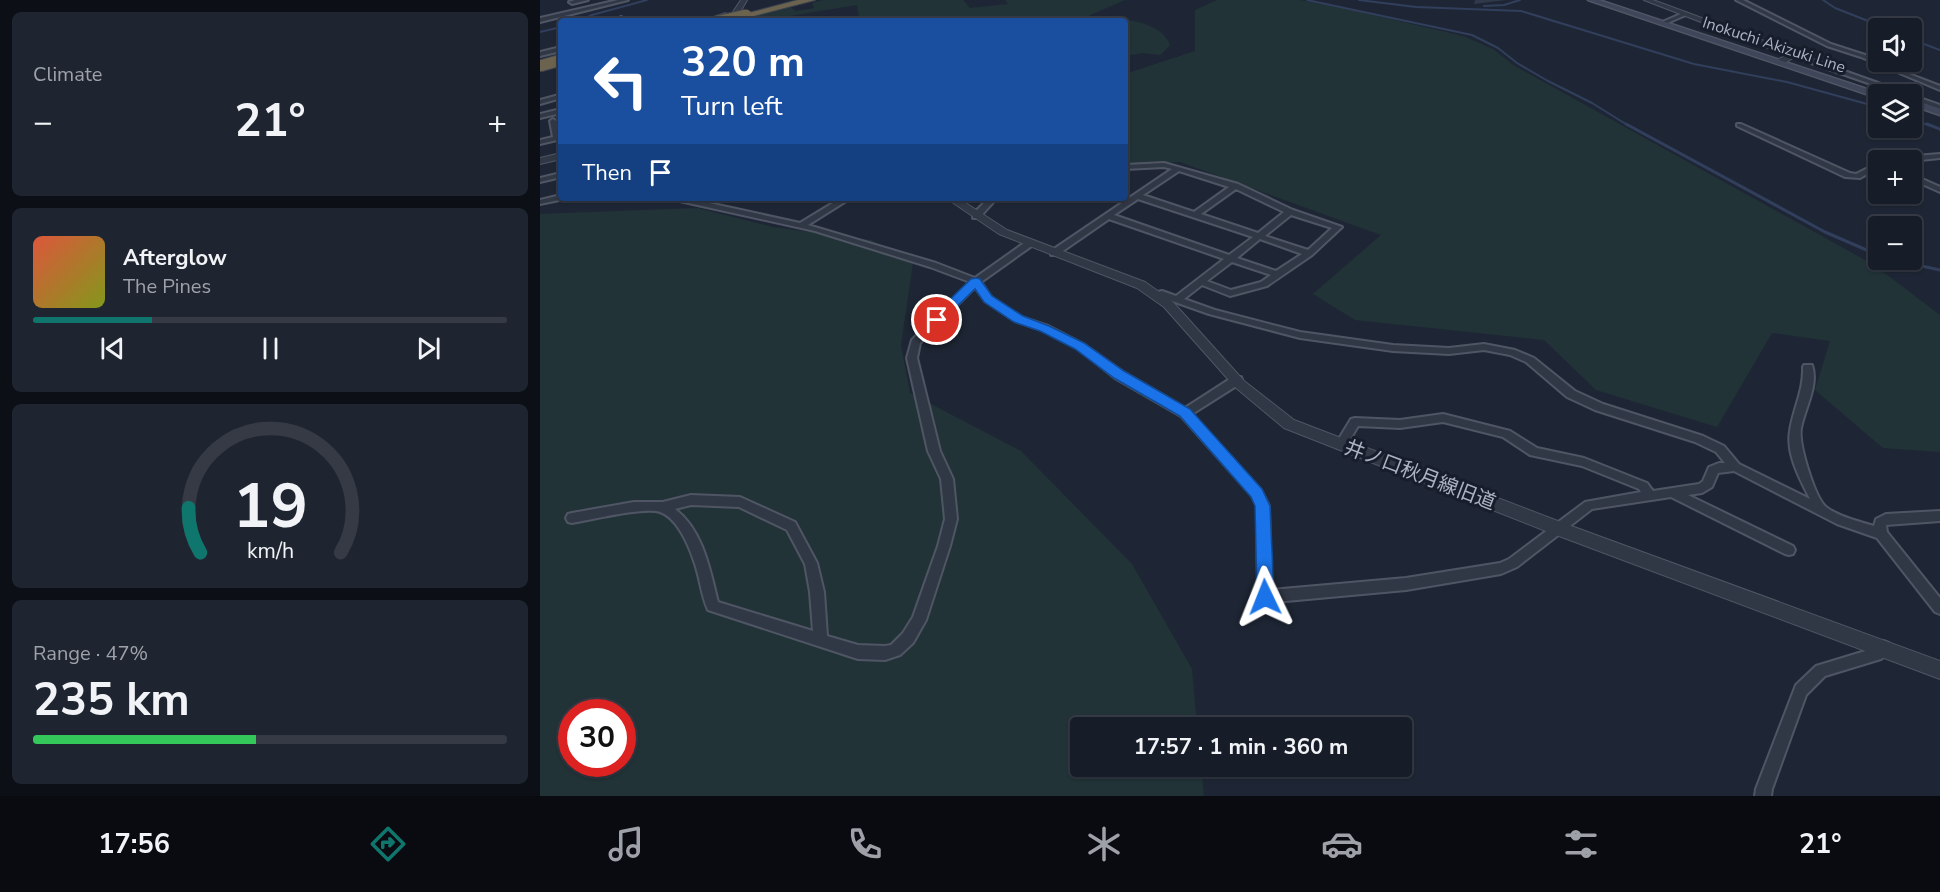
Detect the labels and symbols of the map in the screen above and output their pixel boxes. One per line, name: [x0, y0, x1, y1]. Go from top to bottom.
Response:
street label: Inokuchi Akizuki Line: [1700, 12, 1848, 78]
pin: [911, 294, 962, 345]
street label: 井ノ口秋月線旧道: [1340, 434, 1500, 516]
position arrow: [1233, 565, 1297, 629]
speed limit sign: 30: [558, 699, 636, 777]

